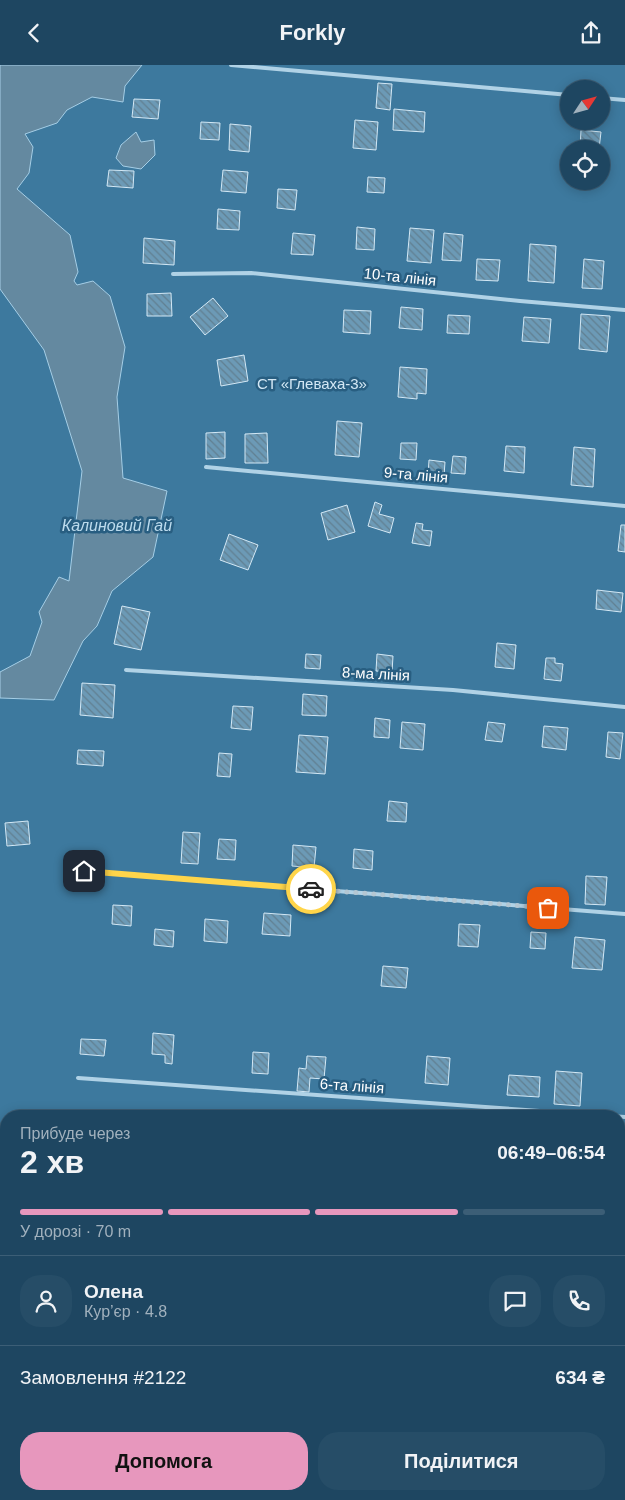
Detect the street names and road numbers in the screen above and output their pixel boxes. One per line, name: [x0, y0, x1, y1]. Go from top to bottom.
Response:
street label: 10-та лінія: [363, 264, 437, 289]
street label: 9-та лінія: [383, 463, 449, 486]
street label: 8-ма лінія: [342, 663, 410, 684]
street label: 6-та лінія: [319, 1075, 385, 1096]

